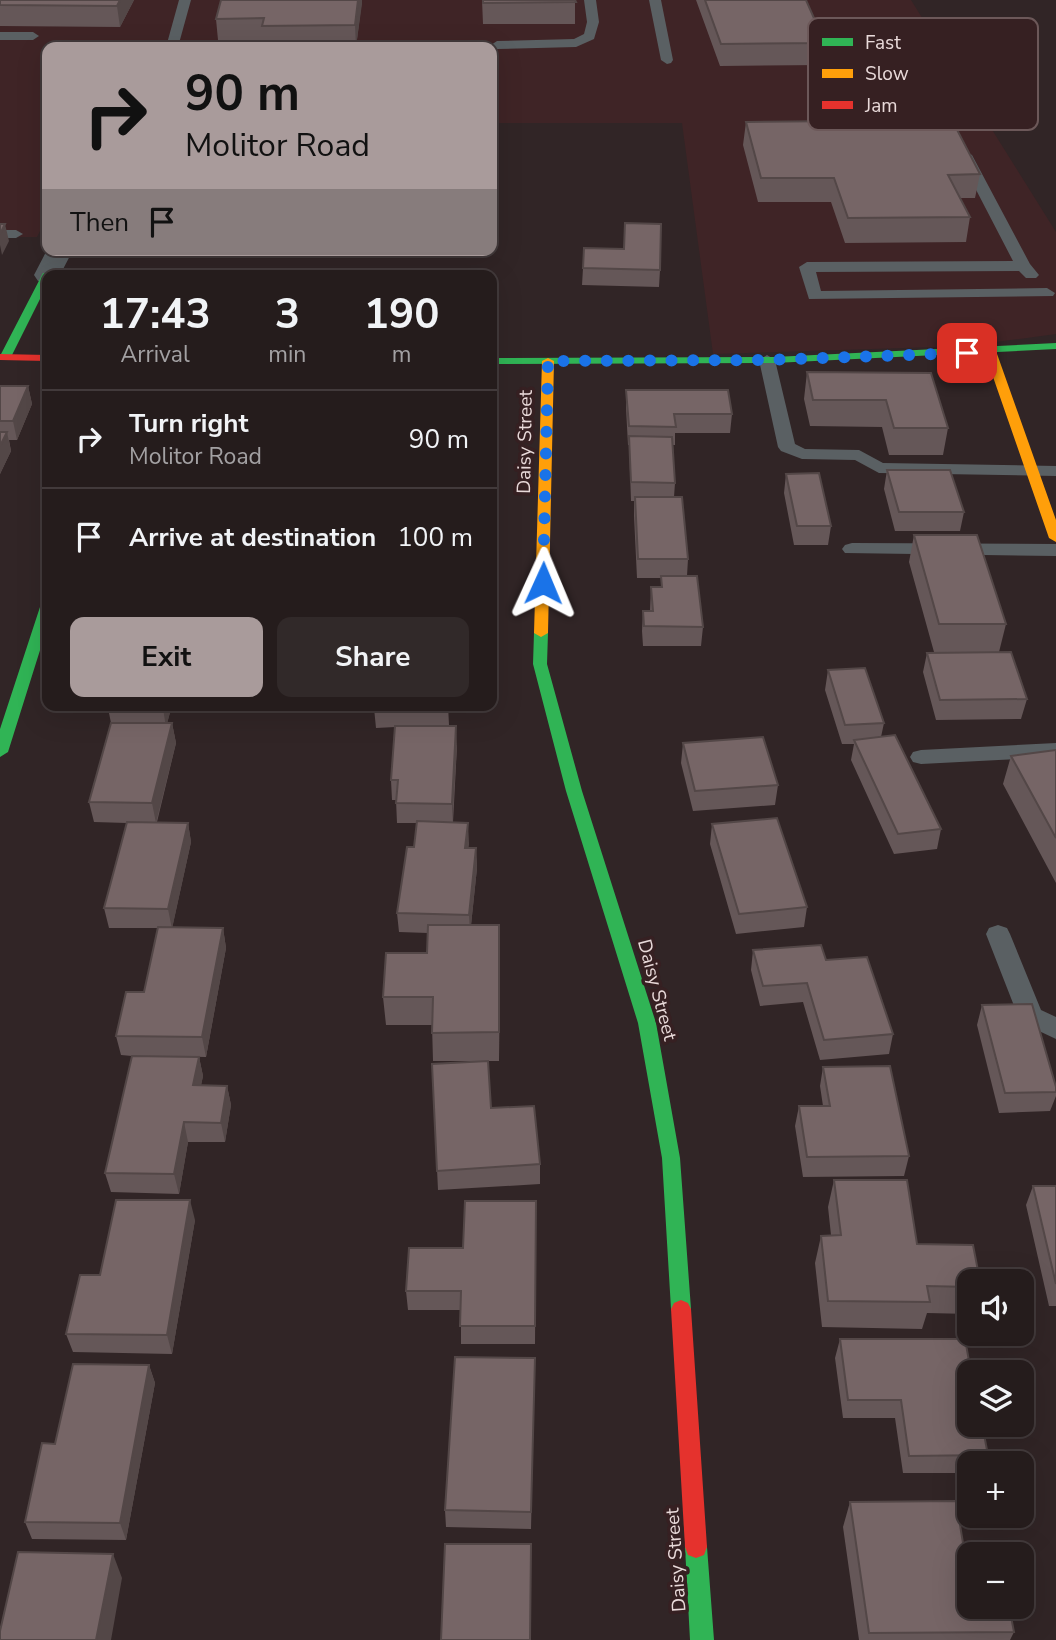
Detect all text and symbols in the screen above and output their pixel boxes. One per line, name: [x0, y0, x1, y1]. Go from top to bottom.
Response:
legend: [808, 18, 1038, 130]
text: Fast: [865, 30, 901, 56]
text: 90 m: [185, 60, 300, 127]
text: Slow: [865, 61, 909, 87]
icon: right: [70, 70, 161, 161]
text: Jam: [864, 93, 898, 119]
text: Molitor Road: [185, 124, 370, 167]
icon: arrive: [143, 203, 181, 241]
text: Then: [70, 205, 129, 240]
text: 17:43: [100, 286, 211, 343]
text: 3: [275, 286, 300, 343]
text: 190: [364, 286, 439, 343]
pin: [937, 323, 997, 383]
icon: arrive: [948, 334, 986, 372]
text: Arrival: [121, 339, 190, 370]
text: min: [268, 339, 306, 370]
text: m: [392, 339, 412, 370]
street label: Daisy Street: [511, 389, 539, 494]
text: Turn right: [129, 406, 248, 441]
icon: right: [70, 420, 108, 458]
text: 90 m: [409, 422, 469, 457]
text: Molitor Road: [129, 441, 262, 472]
icon: arrive: [70, 518, 108, 556]
text: Arrive at destination: [129, 520, 376, 555]
text: 100 m: [397, 520, 473, 555]
position arrow: [506, 546, 580, 620]
button: Exit: [70, 617, 263, 697]
button: Share: [277, 617, 469, 697]
street label: Daisy Street: [631, 936, 683, 1044]
map controls: [957, 1269, 1034, 1619]
button: sound: [957, 1269, 1034, 1346]
button: layers: [957, 1360, 1034, 1437]
button: +: [957, 1451, 1034, 1528]
street label: Daisy Street: [659, 1507, 693, 1613]
button: −: [957, 1542, 1034, 1619]

